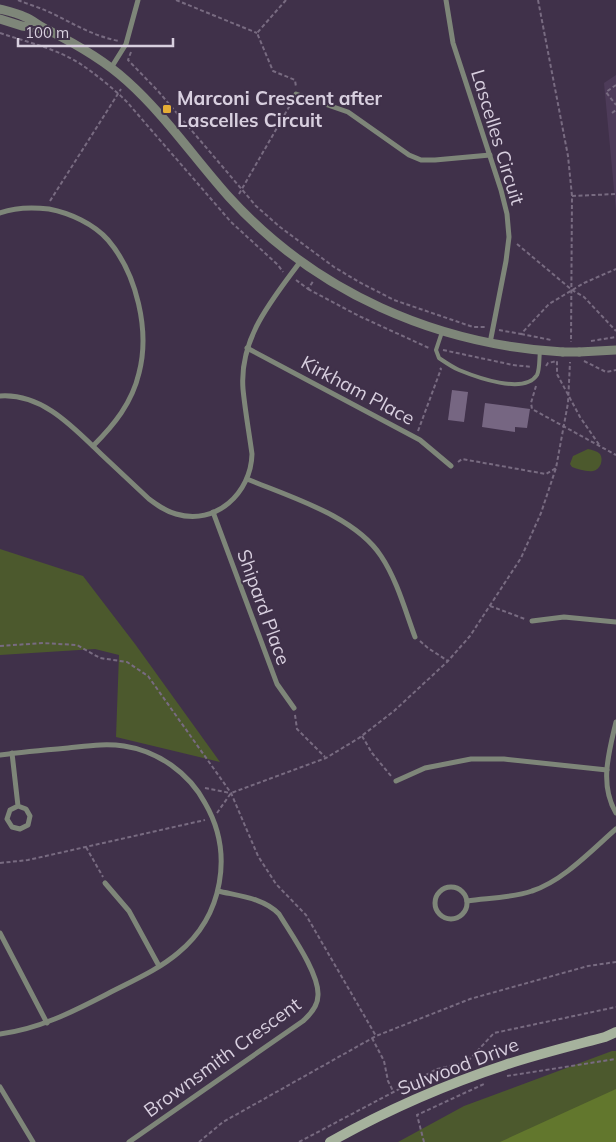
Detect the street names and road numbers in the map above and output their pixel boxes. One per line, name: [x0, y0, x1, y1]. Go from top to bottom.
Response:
street label: Lascelles Circuit: [466, 66, 530, 208]
street label: Kirkham Place: [297, 350, 419, 430]
street label: Shipard Place: [232, 546, 296, 668]
street label: Brownsmith Crescent: [139, 992, 305, 1122]
street label: Sulwood Drive: [394, 1032, 522, 1100]

